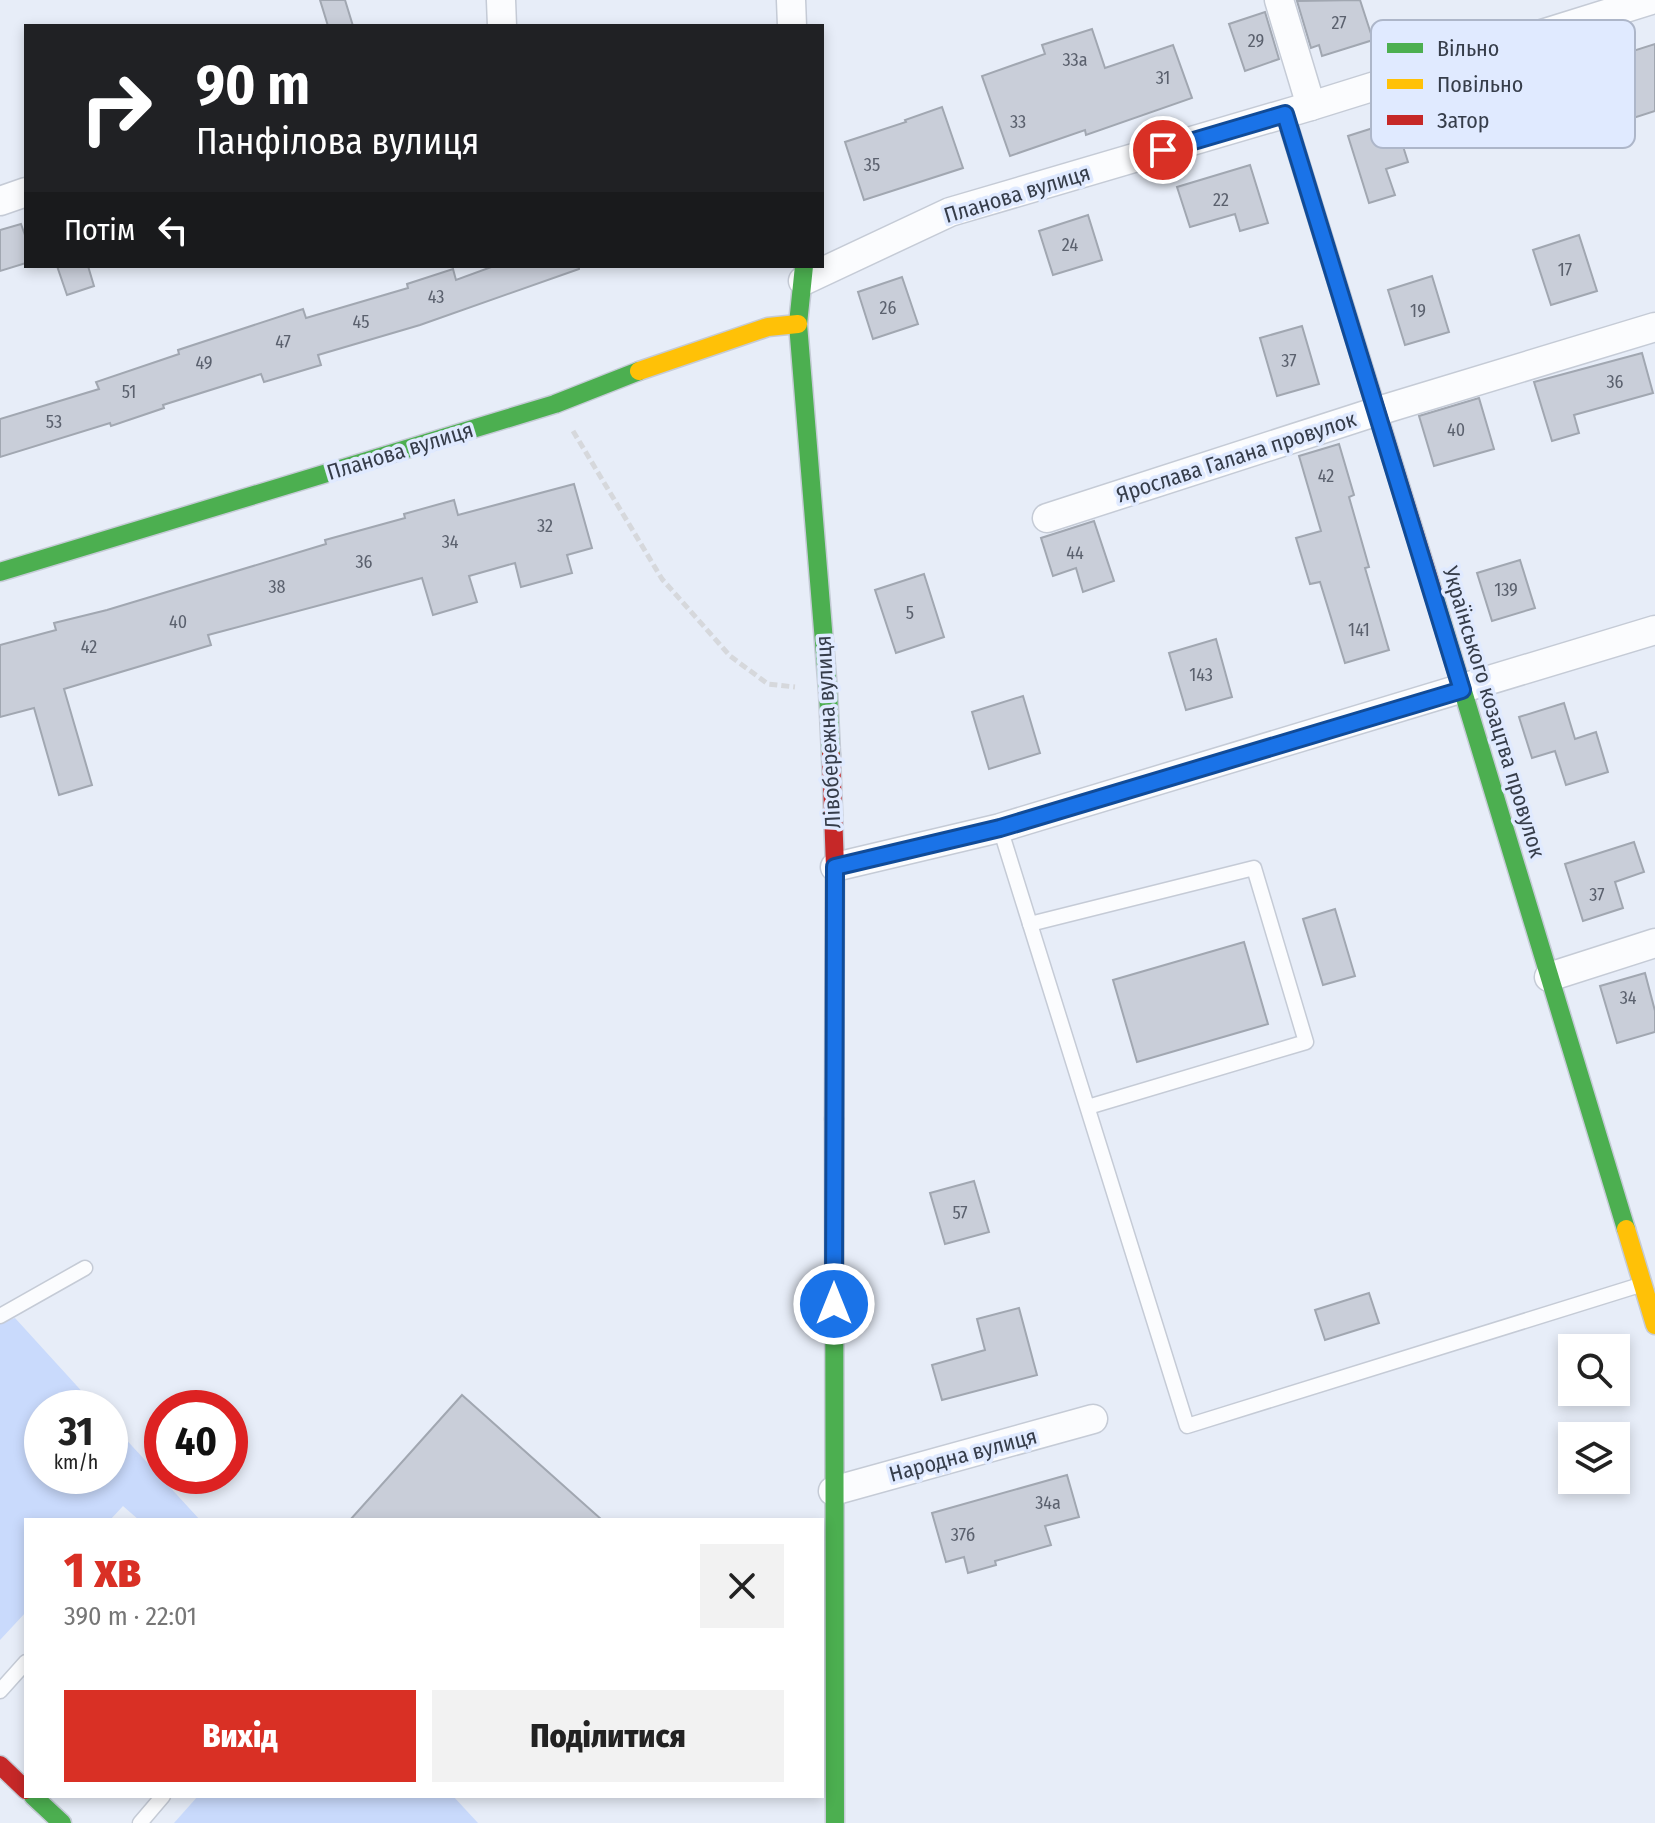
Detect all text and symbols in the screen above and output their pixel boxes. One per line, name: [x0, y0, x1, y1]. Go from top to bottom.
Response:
house number: 27: [1331, 12, 1347, 34]
legend: [1371, 20, 1635, 148]
house number: 29: [1248, 30, 1264, 52]
text: Вільно: [1437, 35, 1499, 62]
house number: 33а: [1062, 49, 1088, 71]
text: 90 m: [196, 52, 310, 119]
icon: right: [64, 56, 168, 160]
house number: 31: [1156, 67, 1170, 89]
text: Повільно: [1437, 71, 1523, 98]
text: Затор: [1437, 107, 1489, 134]
house number: 33: [1010, 111, 1026, 133]
pin: [1129, 116, 1197, 184]
text: Панфілова вулиця: [196, 120, 479, 164]
icon: arrive: [1141, 128, 1185, 172]
house number: 35: [864, 154, 880, 176]
street label: Планова вулиця: [941, 159, 1093, 229]
house number: 22: [1213, 189, 1229, 211]
icon: left: [151, 208, 195, 252]
text: Потім: [64, 212, 135, 248]
house number: 24: [1062, 234, 1078, 256]
house number: 17: [1558, 259, 1572, 281]
house number: 43: [428, 286, 444, 308]
house number: 26: [880, 297, 897, 319]
house number: 19: [1410, 300, 1426, 322]
house number: 45: [353, 311, 369, 333]
house number: 47: [275, 331, 291, 353]
house number: 37: [1281, 350, 1297, 372]
house number: 49: [195, 352, 213, 374]
house number: 36: [1606, 371, 1624, 393]
house number: 51: [122, 381, 136, 403]
street label: Ярослава Галана провулок: [1113, 405, 1360, 509]
house number: 53: [46, 411, 62, 433]
street label: Планова вулиця: [324, 416, 476, 486]
house number: 40: [1447, 419, 1465, 441]
house number: 42: [1318, 465, 1334, 487]
house number: 32: [537, 515, 553, 537]
house number: 34: [442, 531, 459, 553]
house number: 44: [1066, 542, 1084, 564]
house number: 36: [355, 551, 373, 573]
street label: Українського козацтва провулок: [1437, 562, 1551, 861]
house number: 38: [268, 576, 286, 598]
house number: 139: [1494, 579, 1518, 601]
house number: 5: [906, 602, 914, 624]
house number: 40: [169, 611, 187, 633]
house number: 141: [1348, 619, 1370, 641]
street label: Лівобережна вулиця: [809, 635, 847, 829]
house number: 42: [81, 636, 97, 658]
house number: 143: [1189, 664, 1213, 686]
house number: 37: [1589, 884, 1605, 906]
house number: 34: [1620, 987, 1637, 1009]
house number: 57: [952, 1202, 968, 1224]
position arrow: [792, 1262, 876, 1346]
map controls: [1558, 1334, 1630, 1494]
button: search: [1558, 1334, 1630, 1406]
speed limit sign: 40: [144, 1390, 248, 1494]
text: 31: [58, 1408, 94, 1456]
street label: Народна вулиця: [886, 1422, 1040, 1488]
button: layers: [1558, 1422, 1630, 1494]
text: km/h: [54, 1450, 98, 1474]
house number: 34а: [1035, 1492, 1061, 1514]
house number: 37б: [951, 1524, 975, 1546]
text: 1 хв: [64, 1542, 142, 1600]
button: close: [700, 1544, 784, 1628]
text: 390 m · 22:01: [64, 1601, 197, 1632]
button: Вихід: [64, 1690, 416, 1782]
button: Поділитися: [432, 1690, 784, 1782]

